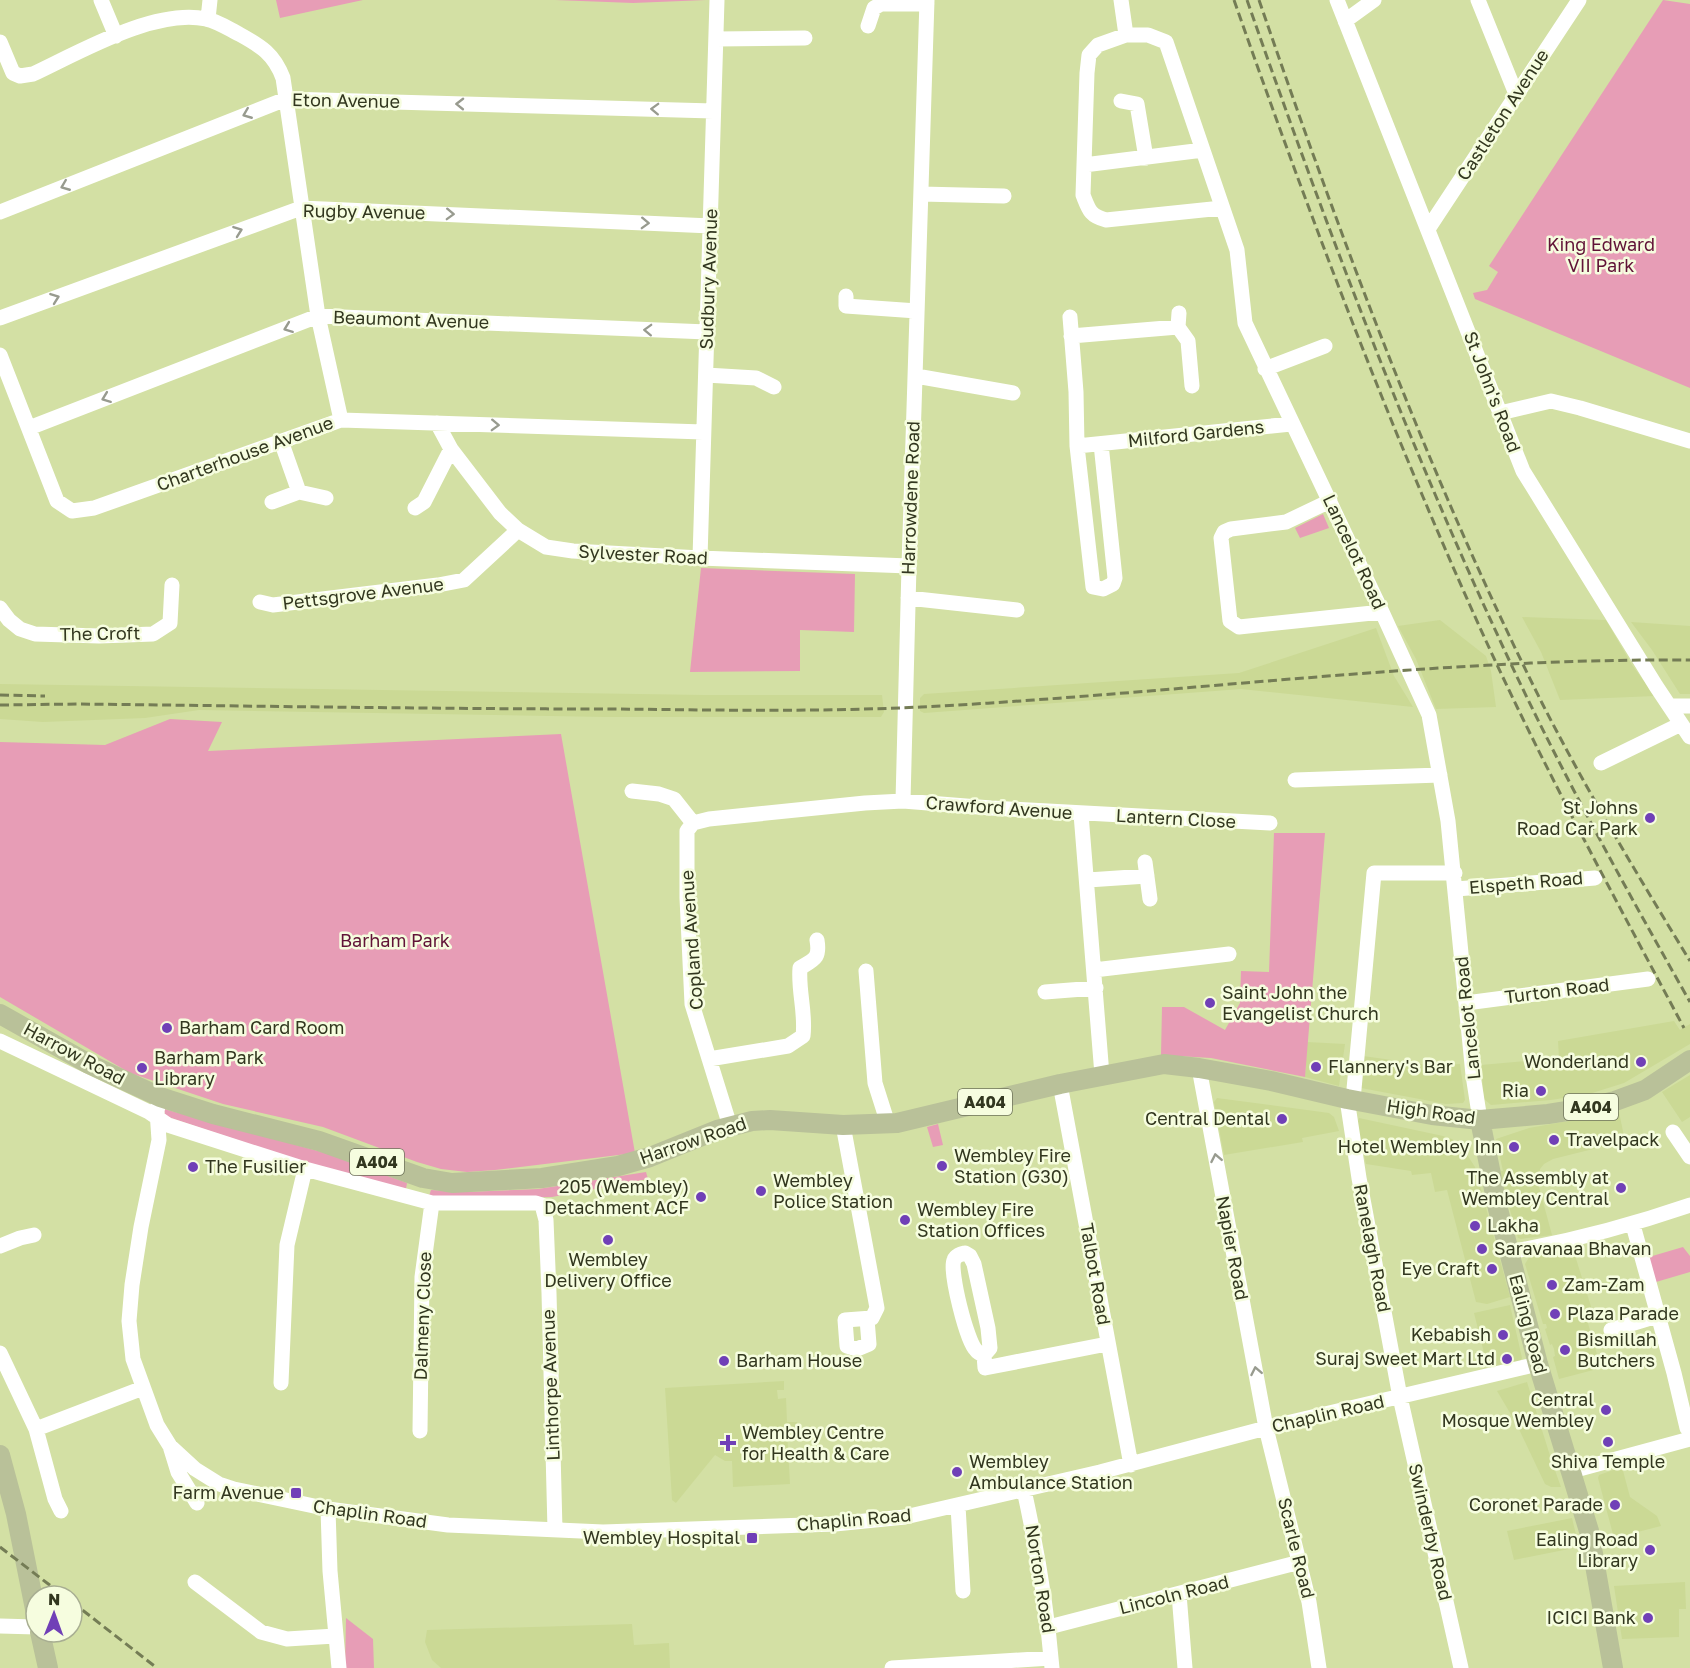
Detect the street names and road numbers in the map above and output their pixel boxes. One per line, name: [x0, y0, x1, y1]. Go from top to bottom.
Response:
street label: Castleton Avenue: [1451, 45, 1553, 184]
street label: Eton Avenue: [292, 88, 400, 112]
street label: Rugby Avenue: [302, 199, 426, 223]
street label: Sudbury Avenue: [695, 208, 721, 350]
street label: Beaumont Avenue: [332, 305, 490, 333]
street label: St John's Road: [1460, 328, 1526, 455]
street label: Charterhouse Avenue: [153, 411, 336, 495]
street label: Milford Gardens: [1127, 415, 1265, 451]
street label: Harrowdene Road: [896, 420, 924, 575]
street label: Lancelot Road: [1319, 491, 1391, 612]
street label: Sylvester Road: [578, 540, 708, 568]
street label: Pettsgrove Avenue: [281, 572, 445, 614]
street label: The Croft: [59, 621, 141, 645]
street label: Crawford Avenue: [925, 791, 1073, 823]
street label: Lantern Close: [1115, 804, 1237, 832]
street label: Elspeth Road: [1468, 866, 1584, 898]
street label: Copland Avenue: [675, 869, 707, 1011]
street label: Lancelot Road: [1450, 955, 1484, 1081]
street label: Turton Road: [1503, 973, 1611, 1007]
street label: Harrow Road: [20, 1017, 129, 1089]
road number: A404: [958, 1089, 1012, 1115]
street label: High Road: [1385, 1094, 1477, 1128]
road number: A404: [1564, 1094, 1618, 1120]
street label: Harrow Road: [636, 1112, 749, 1169]
road number: A404: [350, 1149, 404, 1175]
street label: Ranelagh Road: [1350, 1182, 1396, 1314]
street label: Napier Road: [1212, 1194, 1254, 1302]
street label: Talbot Road: [1076, 1221, 1116, 1327]
street label: Dalmeny Close: [409, 1251, 435, 1381]
street label: Ealing Road: [1505, 1271, 1553, 1376]
street label: Linthorpe Avenue: [536, 1309, 564, 1461]
street label: Chaplin Road: [1269, 1389, 1386, 1437]
street label: Swinderby Road: [1405, 1461, 1457, 1602]
street label: Chaplin Road: [312, 1494, 429, 1532]
street label: Scarle Road: [1274, 1495, 1320, 1600]
street label: Chaplin Road: [796, 1503, 912, 1535]
street label: Norton Road: [1022, 1523, 1060, 1635]
street label: Lincoln Road: [1117, 1570, 1231, 1618]

